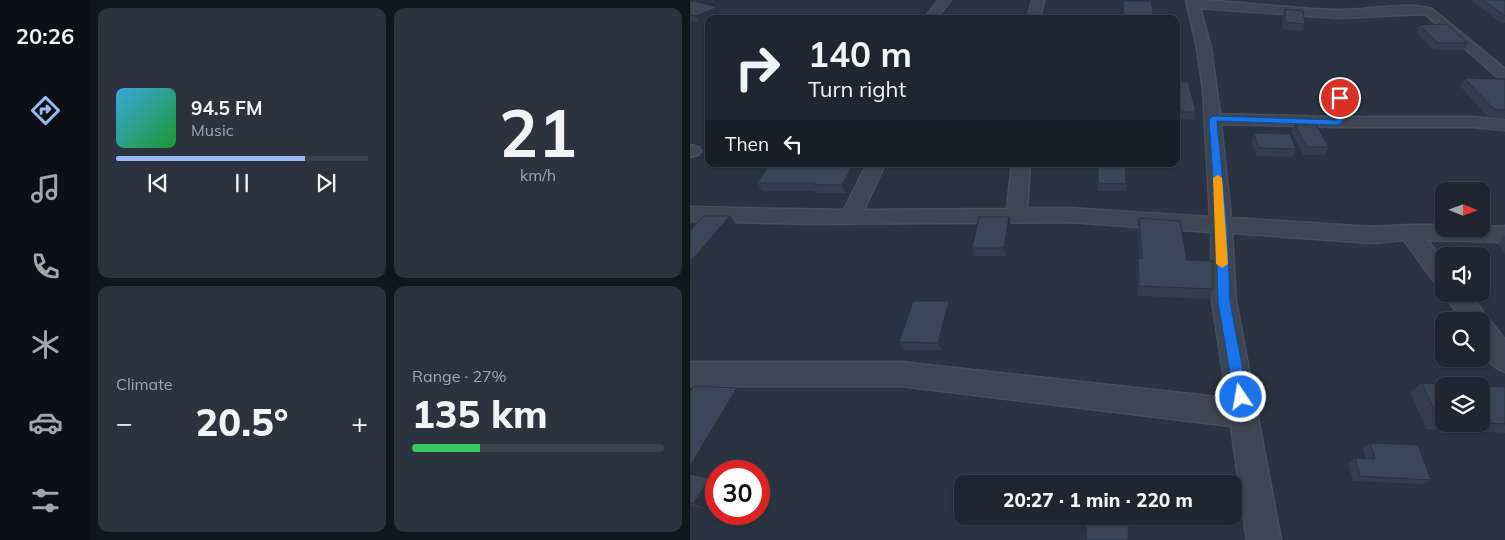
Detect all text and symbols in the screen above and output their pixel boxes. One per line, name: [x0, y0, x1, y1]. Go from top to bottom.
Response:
text: 20:26: [16, 22, 74, 50]
text: 140 m: [808, 32, 912, 76]
icon: right: [725, 35, 790, 100]
text: Turn right: [808, 75, 906, 103]
pin: [1319, 77, 1361, 119]
icon: arrive: [1326, 84, 1354, 112]
text: 21: [499, 92, 577, 173]
icon: directions: [28, 93, 63, 128]
text: 94.5 FM: [191, 96, 263, 120]
text: Music: [191, 120, 234, 140]
icon: left: [779, 130, 807, 158]
text: Then: [725, 132, 769, 156]
text: km/h: [520, 165, 556, 185]
icon: previous: [144, 169, 172, 197]
icon: pause: [228, 169, 256, 197]
icon: next: [312, 169, 340, 197]
icon: music: [28, 171, 63, 206]
north arrow: [1435, 182, 1490, 238]
map controls: [1435, 182, 1490, 432]
button: sound: [1435, 247, 1490, 302]
icon: phone: [28, 249, 63, 284]
button: search: [1435, 312, 1490, 367]
icon: climate: [28, 327, 63, 362]
text: Range · 27%: [412, 366, 507, 386]
position arrow: [1214, 370, 1266, 422]
text: Climate: [116, 374, 172, 394]
button: layers: [1435, 377, 1490, 432]
text: 135 km: [412, 390, 548, 438]
text: 20.5°: [196, 398, 288, 446]
icon: car: [28, 405, 63, 440]
text: −: [116, 405, 133, 440]
text: +: [351, 405, 368, 440]
speed limit sign: 30: [705, 460, 770, 525]
icon: filters: [28, 483, 63, 518]
text: 20:27 · 1 min · 220 m: [1003, 488, 1193, 512]

